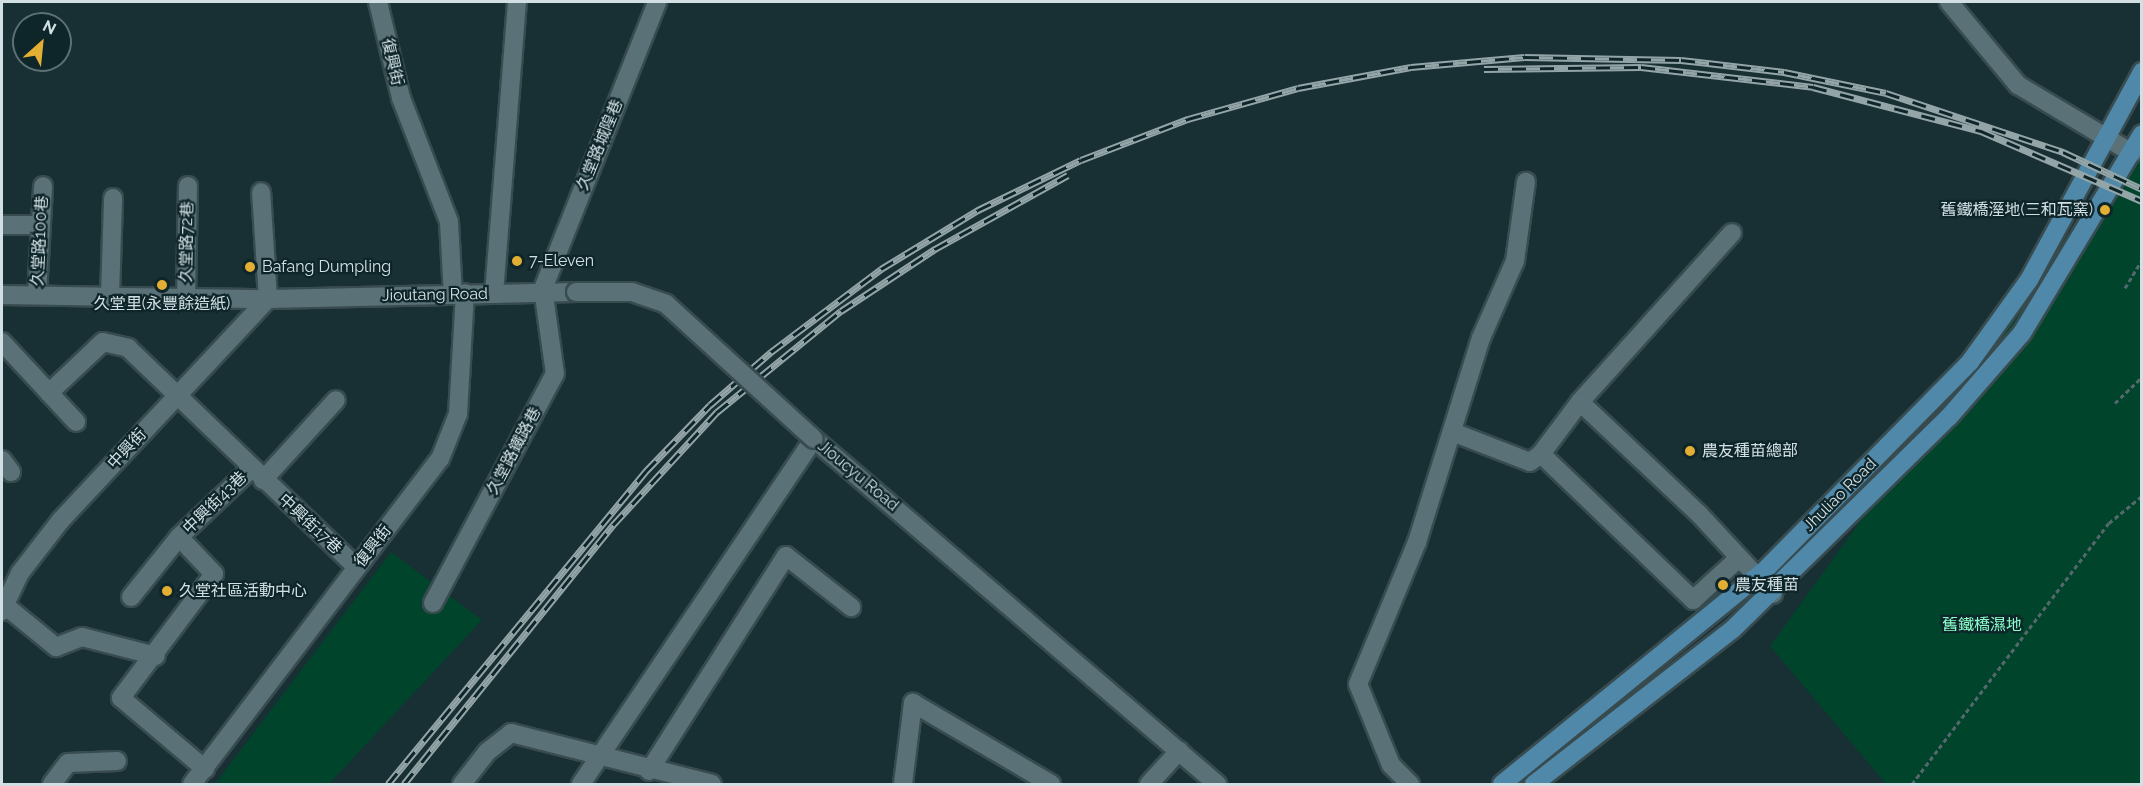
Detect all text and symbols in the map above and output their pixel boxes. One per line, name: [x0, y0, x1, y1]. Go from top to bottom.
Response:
north arrow: [12, 12, 72, 72]
text: N: [40, 16, 59, 39]
street label: 復興街: [377, 36, 407, 88]
street label: 久堂路城隍巷: [573, 97, 627, 193]
street label: 久堂路100巷: [28, 195, 52, 287]
place label: 舊鐵橋溼地(三和瓦窯): [1940, 200, 2093, 220]
street label: 久堂路72巷: [177, 201, 197, 283]
marker: 舊鐵橋溼地(三和瓦窯): [2098, 203, 2112, 217]
place label: 7-Eleven: [529, 251, 594, 271]
marker: 7-Eleven: [510, 254, 524, 268]
place label: Bafang Dumpling: [262, 257, 391, 277]
marker: Bafang Dumpling: [243, 260, 257, 274]
marker: 久堂里(永豐餘造紙): [155, 278, 169, 292]
street label: Jioutang Road: [382, 284, 488, 306]
place label: 久堂里(永豐餘造紙): [94, 294, 230, 314]
street label: 久堂路鐵路巷: [483, 404, 545, 498]
street label: 中興街: [104, 425, 150, 473]
street label: Jioucyu Road: [814, 437, 902, 515]
place label: 農友種苗總部: [1702, 441, 1798, 461]
marker: 農友種苗總部: [1683, 444, 1697, 458]
street label: Jhuliao Road: [1800, 455, 1880, 535]
street label: 中興街43巷: [179, 468, 251, 538]
street label: 中興街17巷: [274, 490, 346, 558]
street label: 復興街: [351, 521, 395, 571]
place label: 農友種苗: [1735, 575, 1799, 595]
marker: 農友種苗: [1716, 578, 1730, 592]
place label: 久堂社區活動中心: [179, 581, 307, 601]
marker: 久堂社區活動中心: [160, 584, 174, 598]
park label: 舊鐵橋濕地: [1942, 615, 2022, 635]

